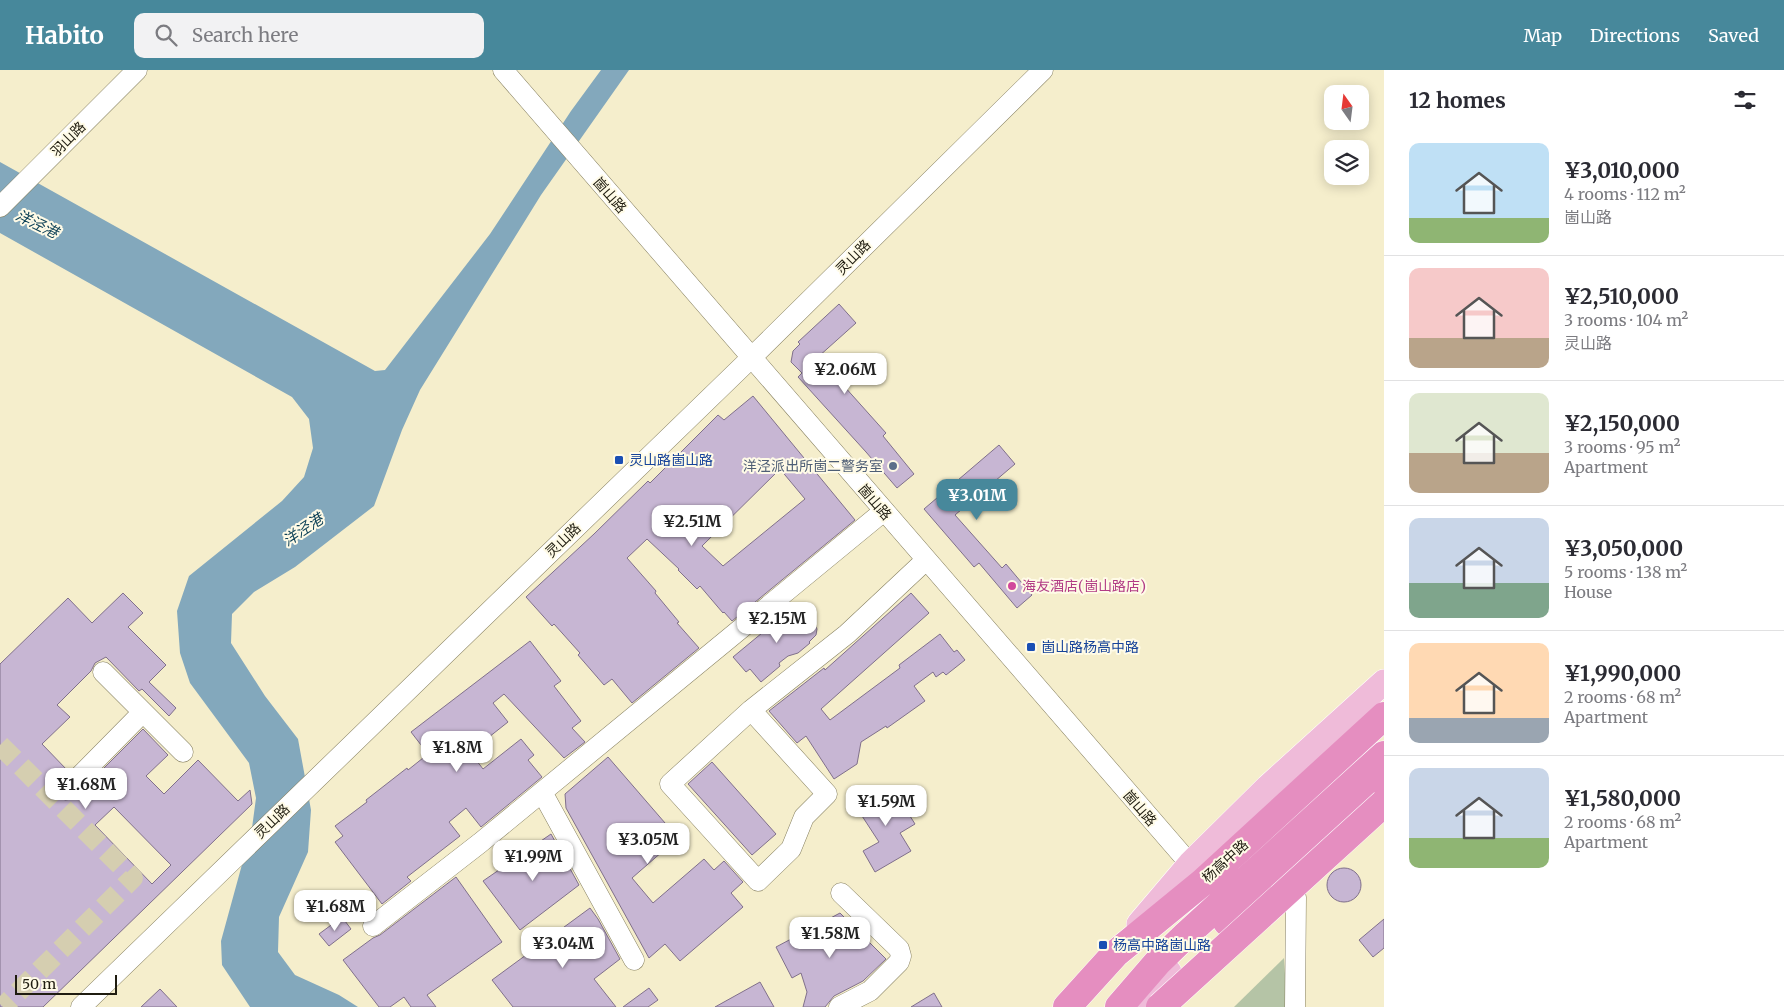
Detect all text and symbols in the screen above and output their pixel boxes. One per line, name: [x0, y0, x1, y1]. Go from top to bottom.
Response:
search box: [134, 13, 484, 58]
text: Habito: [25, 20, 104, 51]
icon: search: [152, 21, 180, 49]
text: Search here: [192, 23, 298, 47]
text: Map: [1524, 24, 1562, 47]
text: Directions: [1590, 24, 1680, 47]
text: Saved: [1708, 24, 1759, 47]
north arrow: [1324, 85, 1369, 130]
map controls: [1324, 85, 1369, 185]
icon: filters: [1731, 86, 1759, 114]
text: 12 homes: [1409, 87, 1506, 114]
street label: 羽山路: [47, 118, 89, 160]
button: layers: [1324, 140, 1369, 185]
text: ¥3,010,000: [1564, 157, 1680, 184]
icon: home: [1449, 163, 1509, 223]
street label: 崮山路: [589, 173, 631, 217]
text: 4 rooms · 112 m²: [1564, 184, 1686, 204]
water label: 洋泾港: [13, 205, 63, 243]
text: 崮山路: [1564, 207, 1612, 227]
street label: 灵山路: [832, 236, 874, 278]
text: ¥2,510,000: [1564, 283, 1679, 310]
icon: home: [1449, 288, 1509, 348]
text: 3 rooms · 104 m²: [1564, 310, 1688, 330]
text: 灵山路: [1564, 333, 1612, 353]
pin: ¥2.06M: [804, 352, 886, 395]
text: ¥2.06M: [814, 359, 876, 379]
text: ¥2,150,000: [1564, 410, 1680, 437]
icon: home: [1449, 413, 1509, 473]
text: 3 rooms · 95 m²: [1564, 437, 1680, 457]
place label: 灵山路崮山路: [629, 451, 713, 469]
marker: 灵山路崮山路: [613, 454, 625, 466]
place label: 洋泾派出所崮二警务室: [743, 457, 883, 475]
text: Apartment: [1564, 457, 1648, 477]
marker: 洋泾派出所崮二警务室: [887, 460, 899, 472]
pin: ¥3.01M: [936, 478, 1018, 521]
street label: 崮山路: [854, 480, 896, 524]
text: ¥3.01M: [947, 485, 1007, 505]
pin: ¥2.51M: [651, 504, 733, 547]
water label: 洋泾港: [279, 508, 328, 550]
text: ¥2.51M: [663, 511, 721, 531]
street label: 灵山路: [542, 519, 584, 561]
text: ¥3,050,000: [1564, 535, 1683, 562]
icon: home: [1449, 538, 1509, 598]
text: 5 rooms · 138 m²: [1564, 562, 1687, 582]
place label: 海友酒店(崮山路店): [1022, 577, 1146, 595]
marker: 海友酒店(崮山路店): [1006, 580, 1018, 592]
text: House: [1564, 582, 1612, 602]
pin: ¥2.15M: [736, 602, 818, 644]
text: ¥2.15M: [748, 608, 806, 628]
place label: 崮山路杨高中路: [1041, 638, 1139, 656]
marker: 崮山路杨高中路: [1025, 641, 1037, 653]
text: ¥1,990,000: [1564, 660, 1681, 687]
icon: home: [1449, 663, 1509, 723]
text: 2 rooms · 68 m²: [1564, 687, 1681, 707]
text: Apartment: [1564, 707, 1648, 727]
pin: ¥1.8M: [422, 730, 492, 773]
text: ¥1.8M: [432, 737, 482, 757]
pin: ¥1.68M: [45, 768, 127, 810]
text: ¥1.68M: [56, 774, 116, 794]
pin: ¥1.59M: [845, 784, 927, 827]
text: ¥1,580,000: [1564, 785, 1681, 812]
street label: 崮山路: [1119, 786, 1161, 830]
icon: home: [1449, 788, 1509, 848]
text: ¥1.59M: [857, 791, 915, 811]
street label: 灵山路: [251, 800, 293, 842]
text: 2 rooms · 68 m²: [1564, 812, 1681, 832]
pin: ¥3.05M: [607, 822, 689, 865]
text: ¥3.05M: [618, 829, 678, 849]
text: Apartment: [1564, 832, 1648, 852]
street label: 杨高中路: [1198, 836, 1252, 886]
pin: ¥1.99M: [492, 840, 574, 882]
text: ¥1.99M: [504, 846, 562, 866]
pin: ¥1.68M: [294, 890, 376, 932]
text: ¥1.68M: [305, 896, 365, 916]
pin: ¥1.58M: [789, 916, 871, 959]
text: ¥1.58M: [800, 923, 860, 943]
pin: ¥3.04M: [522, 926, 604, 969]
text: ¥3.04M: [532, 933, 594, 953]
place label: 杨高中路崮山路: [1113, 936, 1211, 954]
marker: 杨高中路崮山路: [1097, 939, 1109, 951]
scale bar: [15, 972, 118, 995]
text: 50 m: [22, 975, 56, 993]

